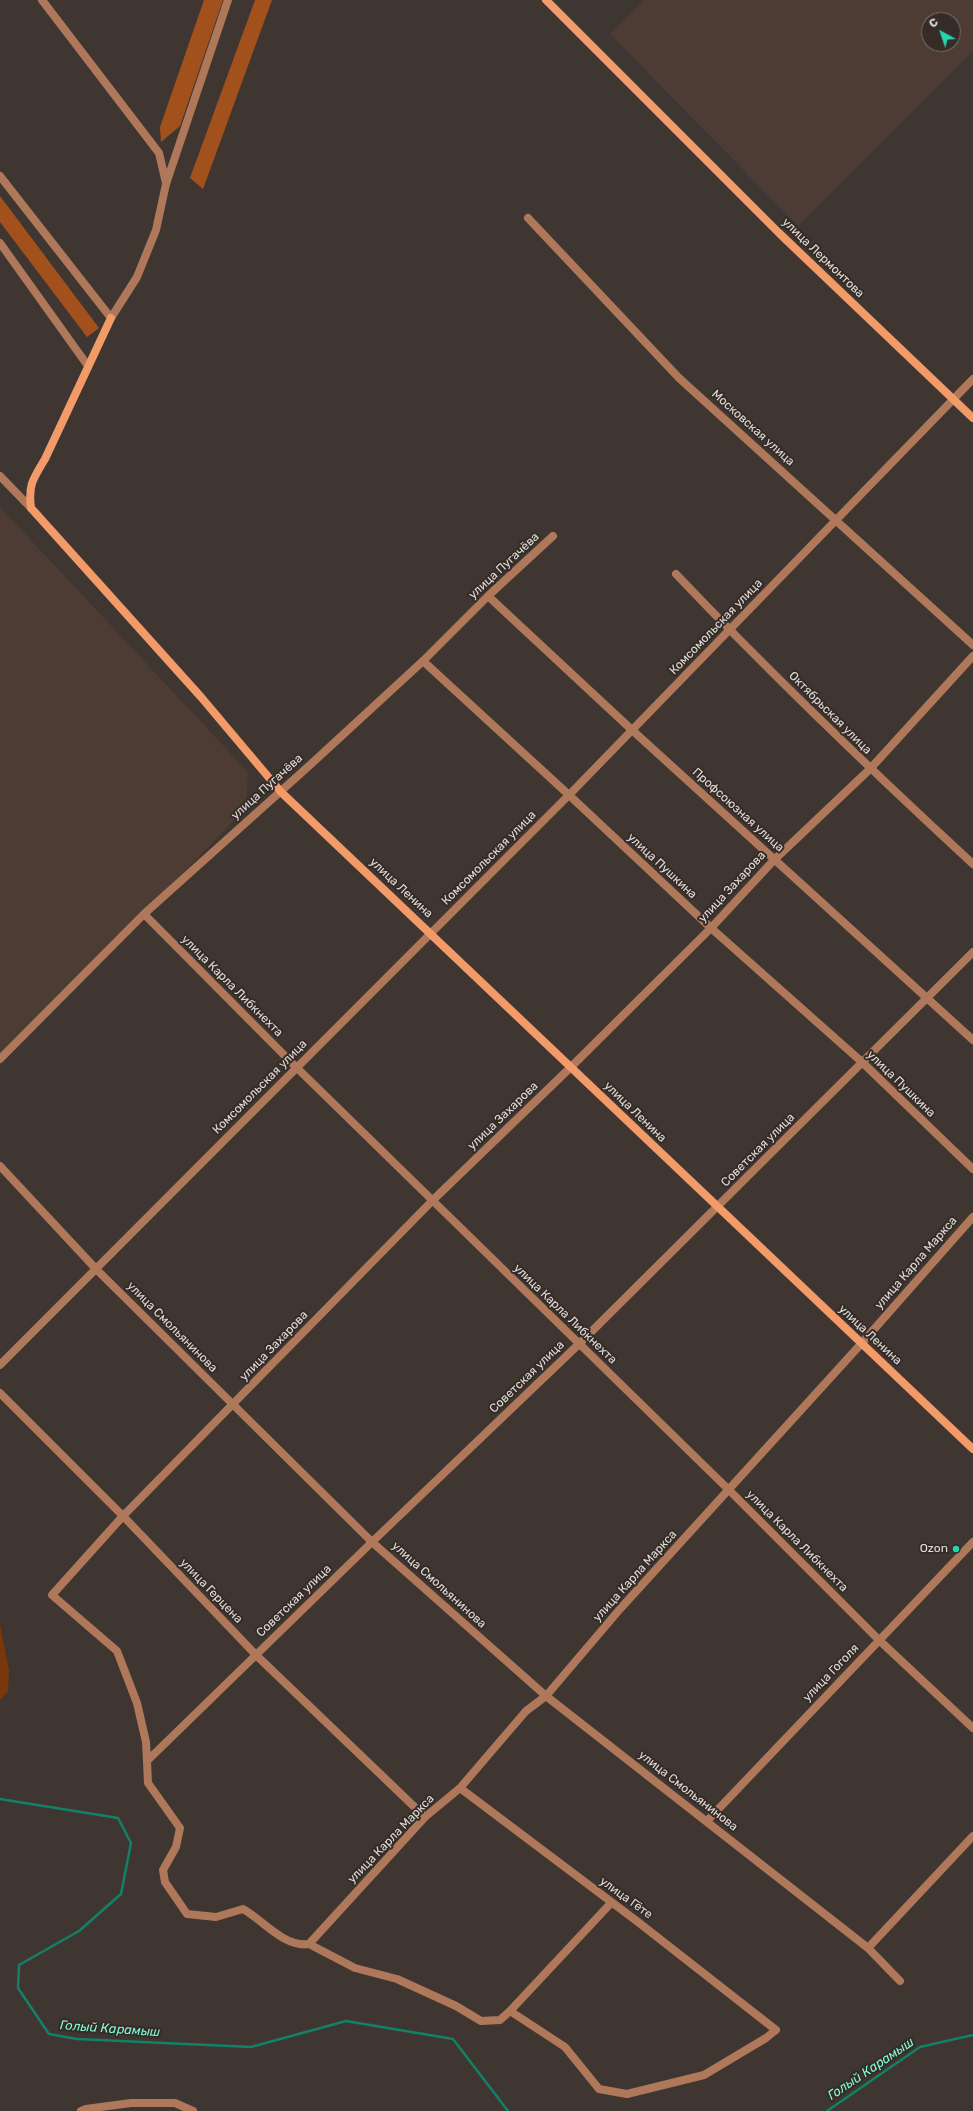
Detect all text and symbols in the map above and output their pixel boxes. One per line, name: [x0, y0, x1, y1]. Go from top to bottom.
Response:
north arrow: [921, 12, 961, 52]
text: С: [926, 16, 941, 31]
street label: улица Лермонтова: [779, 215, 867, 301]
street label: Московская улица: [709, 387, 797, 469]
street label: улица Пугачёва: [466, 530, 542, 602]
street label: Комсомольская улица: [667, 576, 765, 678]
street label: Октябрьская улица: [786, 669, 874, 757]
street label: улица Пугачёва: [228, 751, 306, 823]
street label: Профсоюзная улица: [689, 765, 787, 855]
street label: Комсомольская улица: [439, 808, 539, 908]
street label: улица Пушкина: [624, 830, 700, 902]
street label: улица Захарова: [695, 848, 769, 926]
street label: улица Ленина: [366, 855, 436, 921]
street label: улица Карла Либкнехта: [178, 932, 286, 1040]
street label: Комсомольская улица: [210, 1037, 310, 1137]
street label: улица Пушкина: [864, 1048, 938, 1120]
street label: улица Захарова: [465, 1079, 541, 1153]
street label: улица Ленина: [601, 1079, 669, 1145]
street label: Советская улица: [718, 1110, 798, 1190]
street label: улица Карла Маркса: [872, 1214, 960, 1312]
street label: улица Карла Либкнехта: [510, 1261, 620, 1367]
street label: улица Смольянинова: [124, 1279, 220, 1375]
street label: улица Ленина: [835, 1302, 905, 1368]
street label: улица Захарова: [237, 1308, 311, 1384]
street label: Советская улица: [487, 1338, 567, 1416]
street label: улица Карла Либкнехта: [743, 1487, 851, 1595]
street label: улица Карла Маркса: [590, 1527, 680, 1625]
street label: улица Смольянинова: [389, 1539, 489, 1631]
place label: Ozon: [920, 1542, 948, 1556]
marker: Ozon: [951, 1544, 961, 1554]
street label: улица Герцена: [177, 1556, 245, 1626]
street label: Советская улица: [254, 1562, 334, 1640]
street label: улица Гоголя: [800, 1641, 862, 1705]
street label: улица Смольянинова: [635, 1748, 741, 1834]
street label: улица Карла Маркса: [345, 1792, 437, 1886]
street label: улица Гёте: [597, 1874, 655, 1922]
water label: Голый Карамыш: [59, 2018, 161, 2040]
water label: Голый Карамыш: [825, 2034, 917, 2104]

